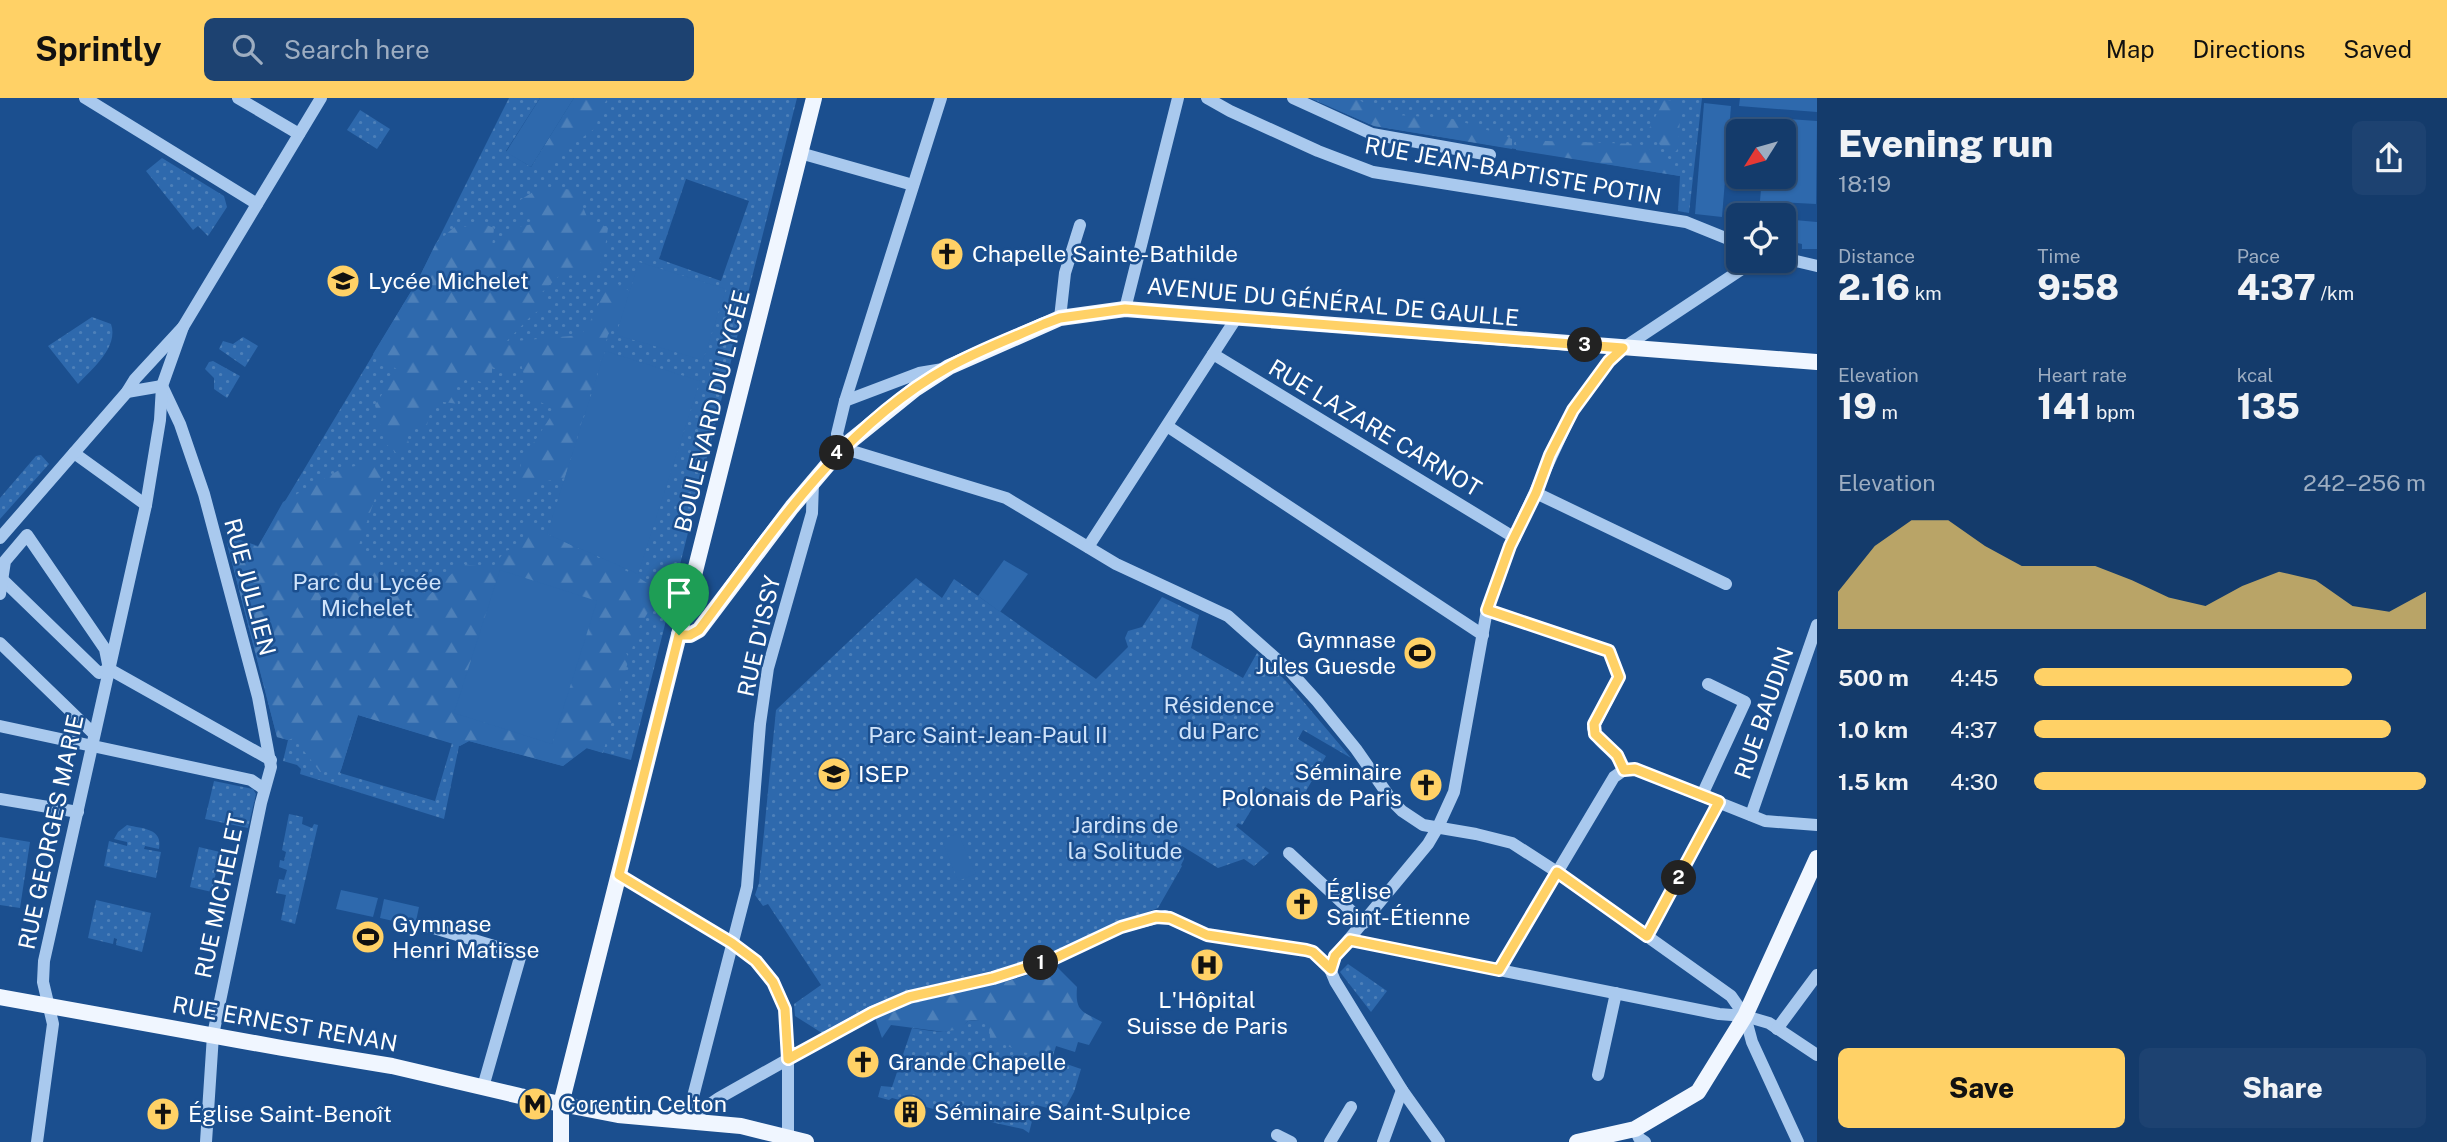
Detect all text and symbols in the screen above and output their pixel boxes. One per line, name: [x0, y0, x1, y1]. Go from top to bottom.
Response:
search box: [204, 18, 694, 81]
text: Sprintly: [35, 30, 162, 68]
icon: search: [228, 30, 266, 68]
text: Search here: [284, 34, 430, 65]
text: Map: [2106, 35, 2155, 63]
text: Directions: [2193, 35, 2305, 63]
text: Saved: [2343, 35, 2412, 63]
north arrow: [1726, 119, 1796, 189]
map controls: [1726, 119, 1796, 273]
text: Evening run: [1838, 121, 2053, 166]
button: share: [2352, 121, 2426, 195]
street label: RUE JEAN-BAPTISTE POTIN: [1363, 131, 1664, 210]
text: 18:19: [1838, 170, 1891, 197]
button: locate: [1726, 203, 1796, 273]
church icon: Chapelle Sainte-Bathilde: [928, 235, 966, 273]
place label: Chapelle Sainte-Bathilde: [972, 240, 1238, 267]
text: Distance: [1838, 245, 1915, 267]
text: Time: [2037, 245, 2081, 267]
text: Pace: [2237, 245, 2280, 267]
school or university icon: Lycée Michelet: [324, 262, 362, 300]
place label: Lycée Michelet: [368, 267, 529, 294]
text: 2.16: [1838, 267, 1910, 308]
text: 9:58: [2037, 267, 2119, 308]
text: 4:37: [2237, 267, 2316, 308]
street label: AVENUE DU GÉNÉRAL DE GAULLE: [1146, 272, 1520, 331]
text: km: [1910, 282, 1942, 304]
text: /km: [2316, 282, 2354, 304]
street label: BOULEVARD DU LYCÉE: [668, 287, 755, 535]
pin: 3: [1568, 328, 1602, 362]
text: 3: [1578, 333, 1591, 355]
street label: RUE LAZARE CARNOT: [1264, 353, 1487, 502]
text: Elevation: [1838, 364, 1919, 386]
text: Heart rate: [2037, 364, 2127, 386]
text: kcal: [2237, 364, 2273, 386]
text: 19: [1838, 386, 1877, 427]
text: 141: [2037, 386, 2091, 427]
text: 135: [2237, 386, 2300, 427]
text: m: [1877, 401, 1898, 423]
text: bpm: [2091, 401, 2135, 423]
pin: 4: [820, 436, 854, 470]
text: 4: [830, 441, 843, 463]
text: Elevation: [1838, 469, 1936, 496]
text: 242–256 m: [2303, 469, 2426, 496]
street label: RUE JULLIEN: [219, 515, 282, 658]
pin: [649, 563, 709, 635]
park label: Parc du Lycée Michelet: [292, 568, 442, 621]
street label: RUE D'ISSY: [731, 573, 786, 699]
icon: arrive: [660, 574, 698, 612]
place label: Gymnase Jules Guesde: [1256, 626, 1396, 679]
sports icon: Gymnase Jules Guesde: [1401, 634, 1439, 672]
street label: RUE BAUDIN: [1728, 643, 1799, 782]
text: 500 m: [1838, 664, 1909, 691]
text: 4:45: [1950, 664, 1998, 691]
park label: Résidence du Parc: [1164, 691, 1274, 744]
street label: RUE GEORGES MARIE: [12, 712, 89, 952]
text: 1.0 km: [1838, 716, 1908, 743]
text: 4:37: [1950, 716, 1998, 743]
park label: Parc Saint-Jean-Paul II: [868, 721, 1108, 748]
school or university icon: ISEP: [815, 755, 853, 793]
place label: Séminaire Polonais de Paris: [1221, 758, 1402, 811]
place label: ISEP: [858, 760, 909, 787]
church icon: Séminaire Polonais de Paris: [1407, 766, 1445, 804]
text: 1.5 km: [1838, 768, 1909, 795]
text: 4:30: [1950, 768, 1998, 795]
street label: RUE MICHELET: [189, 811, 250, 981]
park label: Jardins de la Solitude: [1067, 811, 1183, 864]
pin: 2: [1662, 860, 1696, 896]
text: 2: [1672, 866, 1685, 888]
place label: Église Saint-Étienne: [1326, 877, 1471, 930]
church icon: Église Saint-Étienne: [1283, 885, 1321, 923]
place label: Gymnase Henri Matisse: [392, 910, 539, 963]
sports icon: Gymnase Henri Matisse: [349, 918, 387, 956]
pin: 1: [1024, 946, 1058, 980]
hospital icon: L'Hôpital Suisse de Paris: [1188, 946, 1226, 984]
text: 1: [1036, 951, 1045, 973]
place label: L'Hôpital Suisse de Paris: [1126, 986, 1288, 1039]
street label: RUE ERNEST RENAN: [170, 990, 400, 1057]
church icon: Grande Chapelle: [844, 1043, 882, 1081]
place label: Grande Chapelle: [888, 1048, 1066, 1075]
button: Save: [1838, 1048, 2125, 1128]
button: Share: [2139, 1048, 2426, 1128]
metro station icon: Corentin Celton: [516, 1085, 554, 1123]
place label: Corentin Celton: [560, 1090, 727, 1117]
building icon: Séminaire Saint-Sulpice: [891, 1093, 929, 1131]
church icon: Église Saint-Benoît: [144, 1095, 182, 1133]
place label: Séminaire Saint-Sulpice: [934, 1098, 1191, 1125]
place label: Église Saint-Benoît: [188, 1100, 392, 1127]

